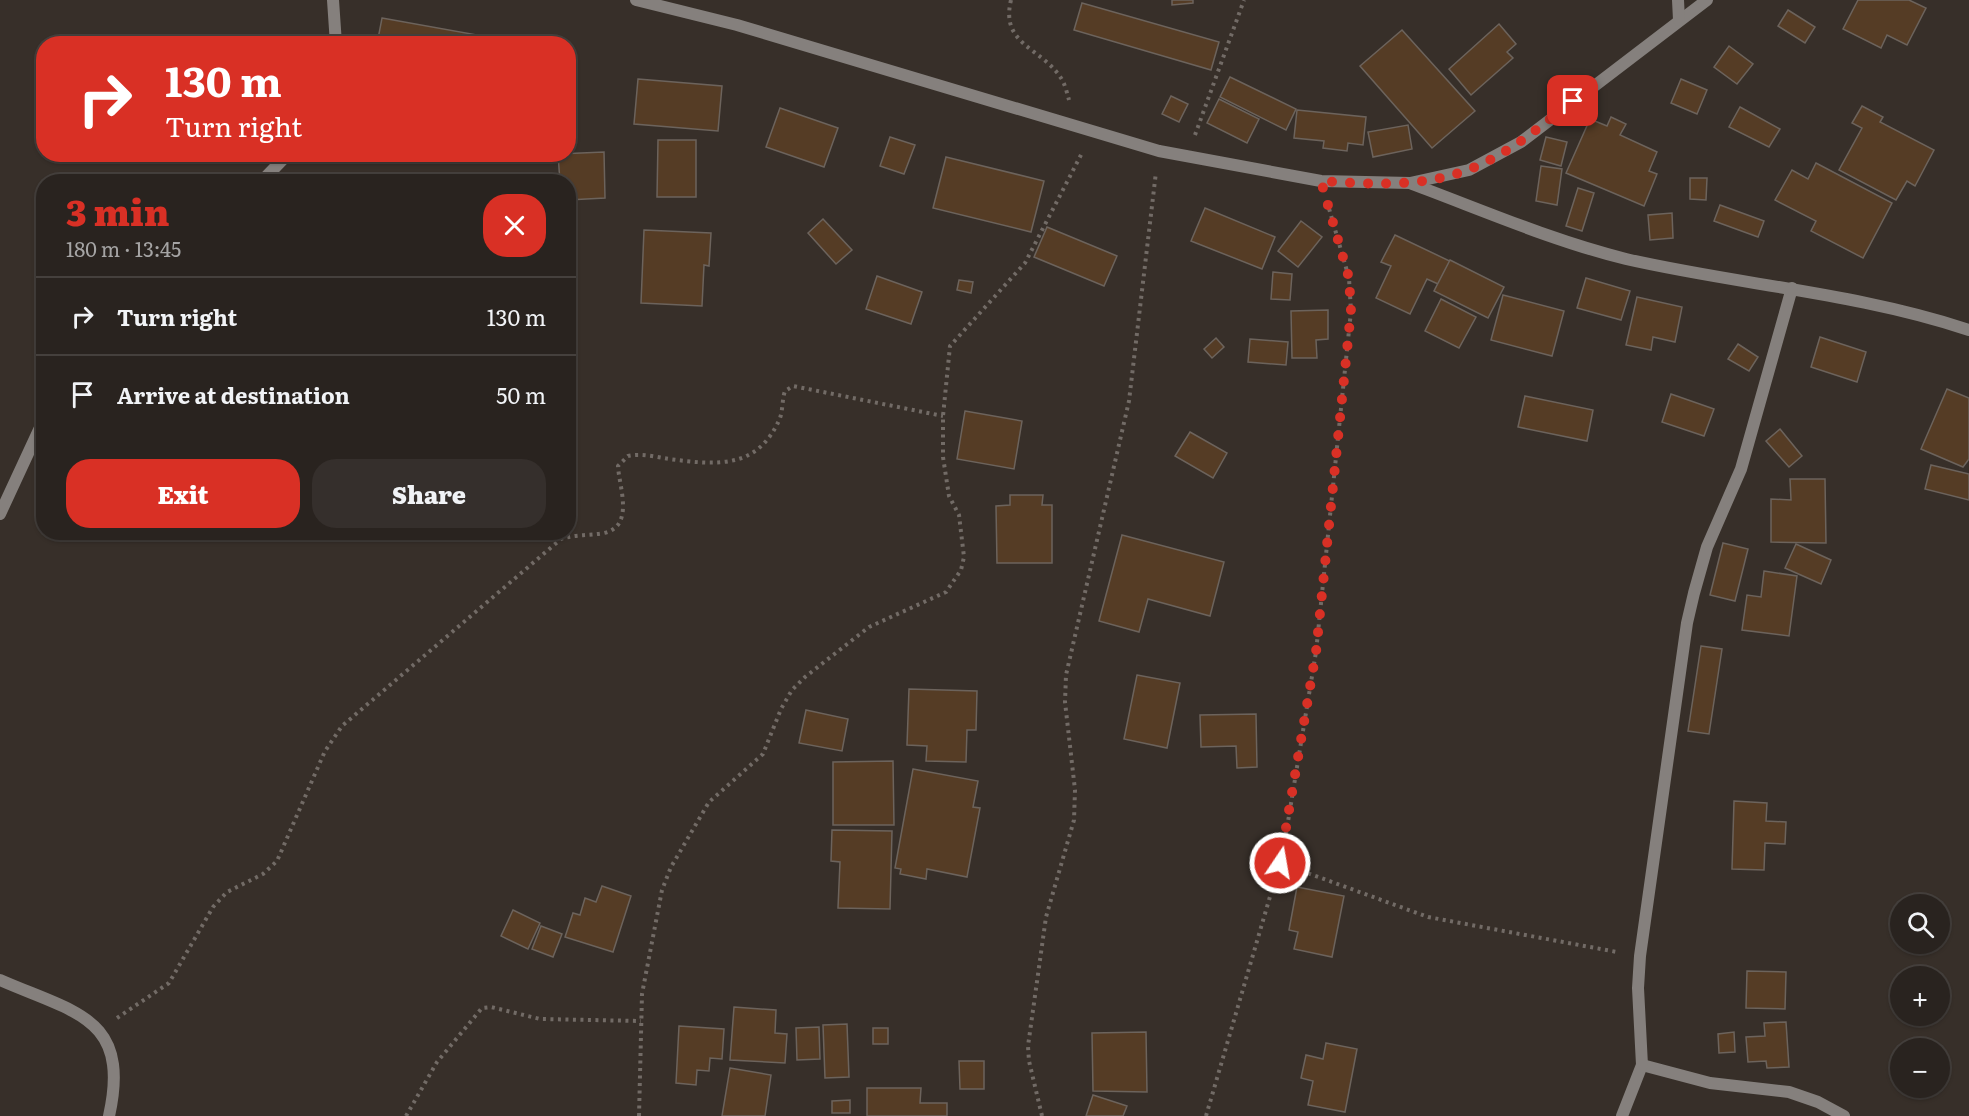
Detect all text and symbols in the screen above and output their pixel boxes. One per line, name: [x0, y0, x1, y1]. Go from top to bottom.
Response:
text: 130 m: [165, 48, 282, 110]
icon: right: [66, 60, 144, 138]
pin: [1547, 75, 1598, 126]
icon: arrive: [1556, 84, 1589, 117]
text: Turn right: [165, 105, 302, 145]
text: 3 min: [66, 184, 170, 237]
button: close: [483, 194, 546, 257]
text: 180 m · 13:45: [66, 233, 181, 263]
icon: right: [66, 300, 99, 333]
text: Turn right: [117, 300, 237, 333]
text: 130 m: [487, 300, 546, 333]
icon: arrive: [66, 378, 99, 411]
text: Arrive at destination: [117, 378, 350, 411]
text: 50 m: [496, 378, 546, 411]
button: Exit: [66, 459, 300, 528]
button: Share: [312, 459, 546, 528]
position arrow: [1248, 831, 1312, 895]
map controls: [1890, 894, 1950, 1098]
button: search: [1890, 894, 1950, 954]
button: +: [1890, 966, 1950, 1026]
button: −: [1890, 1038, 1950, 1098]

